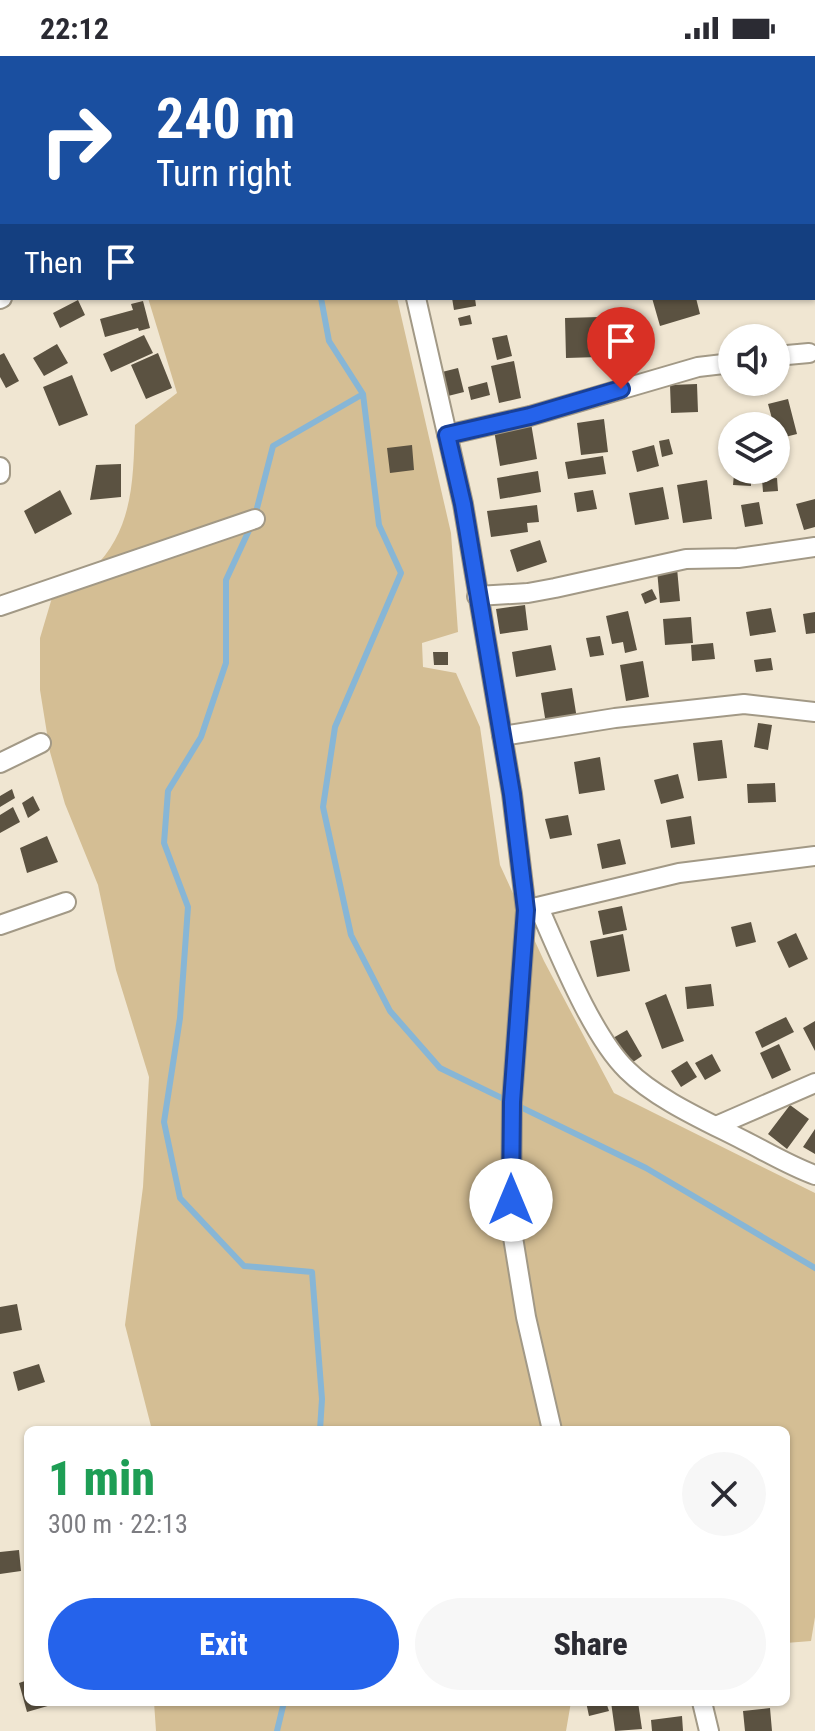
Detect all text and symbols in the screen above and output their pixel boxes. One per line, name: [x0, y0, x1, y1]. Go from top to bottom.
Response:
text: 22:12: [40, 11, 109, 46]
text: 240 m: [156, 86, 295, 152]
icon: right: [24, 88, 128, 192]
text: Turn right: [156, 153, 292, 195]
icon: arrive: [99, 240, 143, 284]
text: Then: [24, 245, 83, 280]
pin: [587, 307, 655, 389]
icon: arrive: [599, 319, 643, 363]
map controls: [718, 324, 790, 484]
button: sound: [718, 324, 790, 396]
button: layers: [718, 412, 790, 484]
position arrow: [469, 1158, 553, 1242]
text: 1 min: [48, 1450, 155, 1507]
button: close: [682, 1452, 766, 1536]
text: 300 m · 22:13: [48, 1509, 188, 1539]
button: Exit: [48, 1598, 399, 1690]
button: Share: [415, 1598, 766, 1690]

